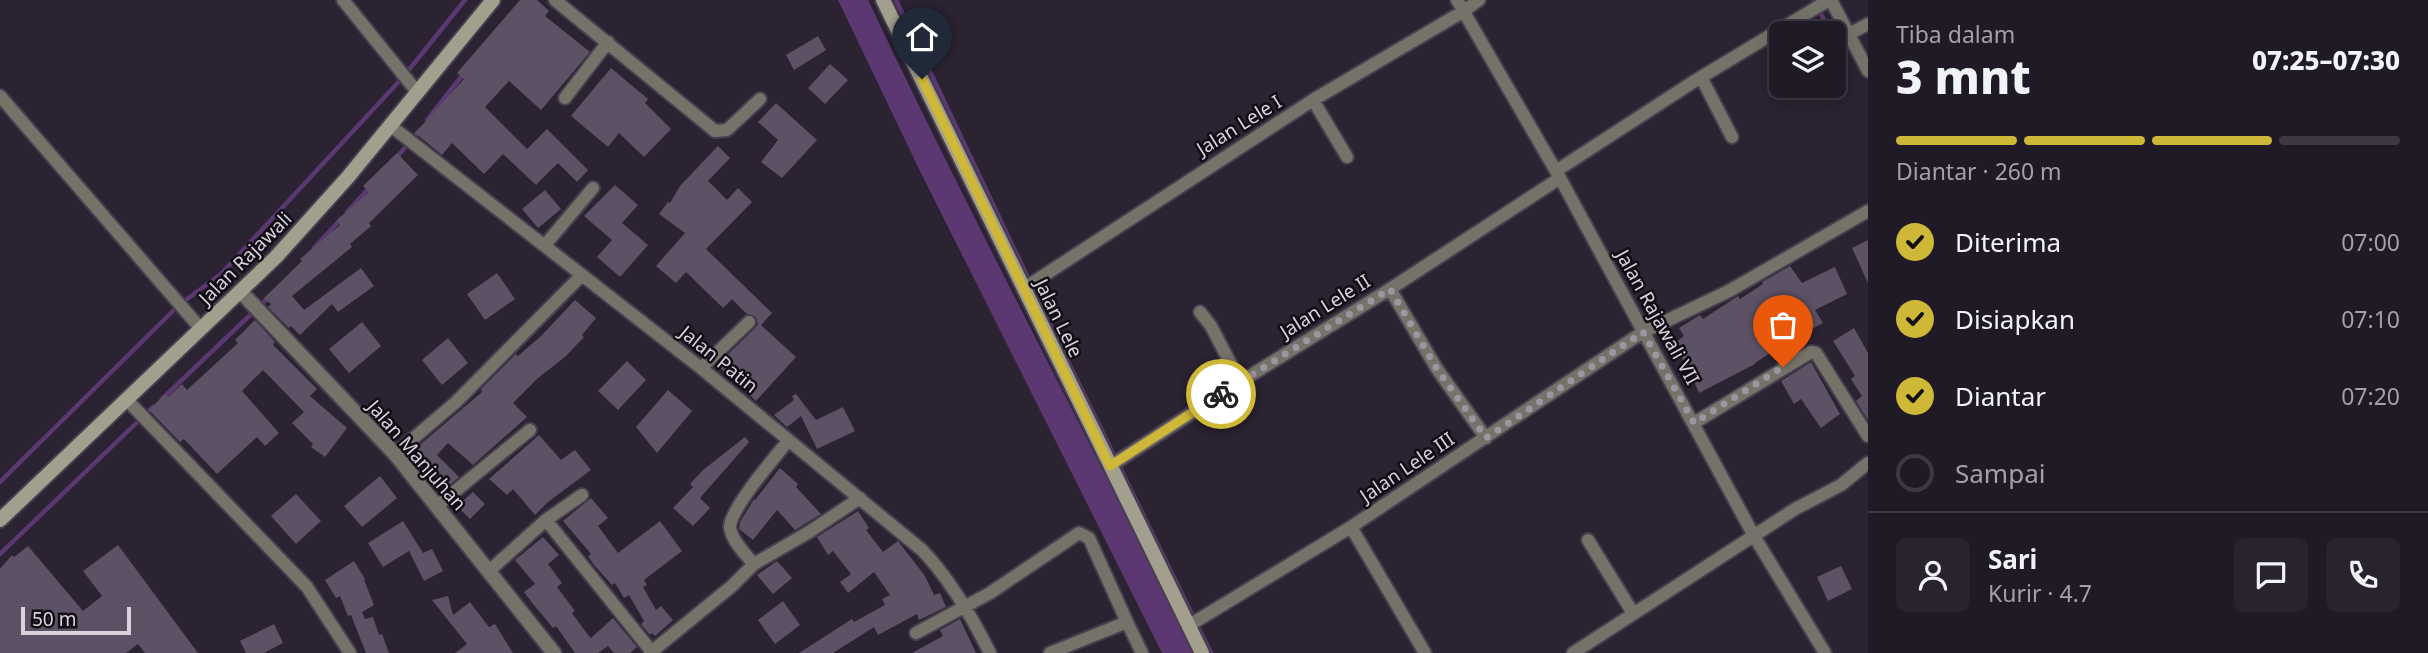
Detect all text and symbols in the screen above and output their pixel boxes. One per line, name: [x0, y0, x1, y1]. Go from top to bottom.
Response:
pin: [892, 7, 952, 79]
icon: home: [903, 18, 941, 56]
text: Tiba dalam: [1896, 18, 2015, 50]
map controls: [1769, 21, 1846, 98]
button: layers: [1769, 21, 1846, 98]
text: 07:25–07:30: [2252, 42, 2400, 78]
text: 3 mnt: [1896, 45, 2031, 107]
street label: Jalan Lele I: [1190, 89, 1286, 162]
text: Diantar · 260 m: [1896, 155, 2062, 187]
street label: Jalan Rajawali: [191, 206, 297, 312]
icon: check: [1896, 223, 1934, 261]
text: Diterima: [1955, 224, 2061, 260]
text: 07:00: [2341, 226, 2400, 258]
street label: Jalan Rajawali VII: [1609, 243, 1706, 389]
street label: Jalan Lele II: [1273, 268, 1375, 345]
street label: Jalan Lele: [1028, 273, 1089, 362]
pin: [1753, 295, 1813, 367]
icon: check: [1896, 300, 1934, 338]
text: Disiapkan: [1955, 301, 2075, 337]
text: 07:10: [2341, 303, 2400, 335]
icon: bag: [1764, 306, 1802, 344]
street label: Jalan Patin: [673, 318, 764, 399]
courier: [1186, 359, 1256, 429]
icon: bike: [1202, 375, 1240, 413]
icon: check: [1896, 377, 1934, 415]
text: Diantar: [1955, 378, 2046, 414]
text: 07:20: [2341, 380, 2400, 412]
street label: Jalan Manjuhan: [360, 393, 472, 516]
street label: Jalan Lele III: [1353, 426, 1459, 509]
text: Sampai: [1955, 455, 2045, 491]
button: person: [1896, 538, 1970, 612]
button: chat: [2234, 538, 2308, 612]
button: phone: [2326, 538, 2400, 612]
text: Sari: [1988, 541, 2037, 577]
text: Kurir · 4.7: [1988, 577, 2092, 609]
scale bar: [21, 604, 131, 636]
text: 50 m: [32, 606, 76, 632]

